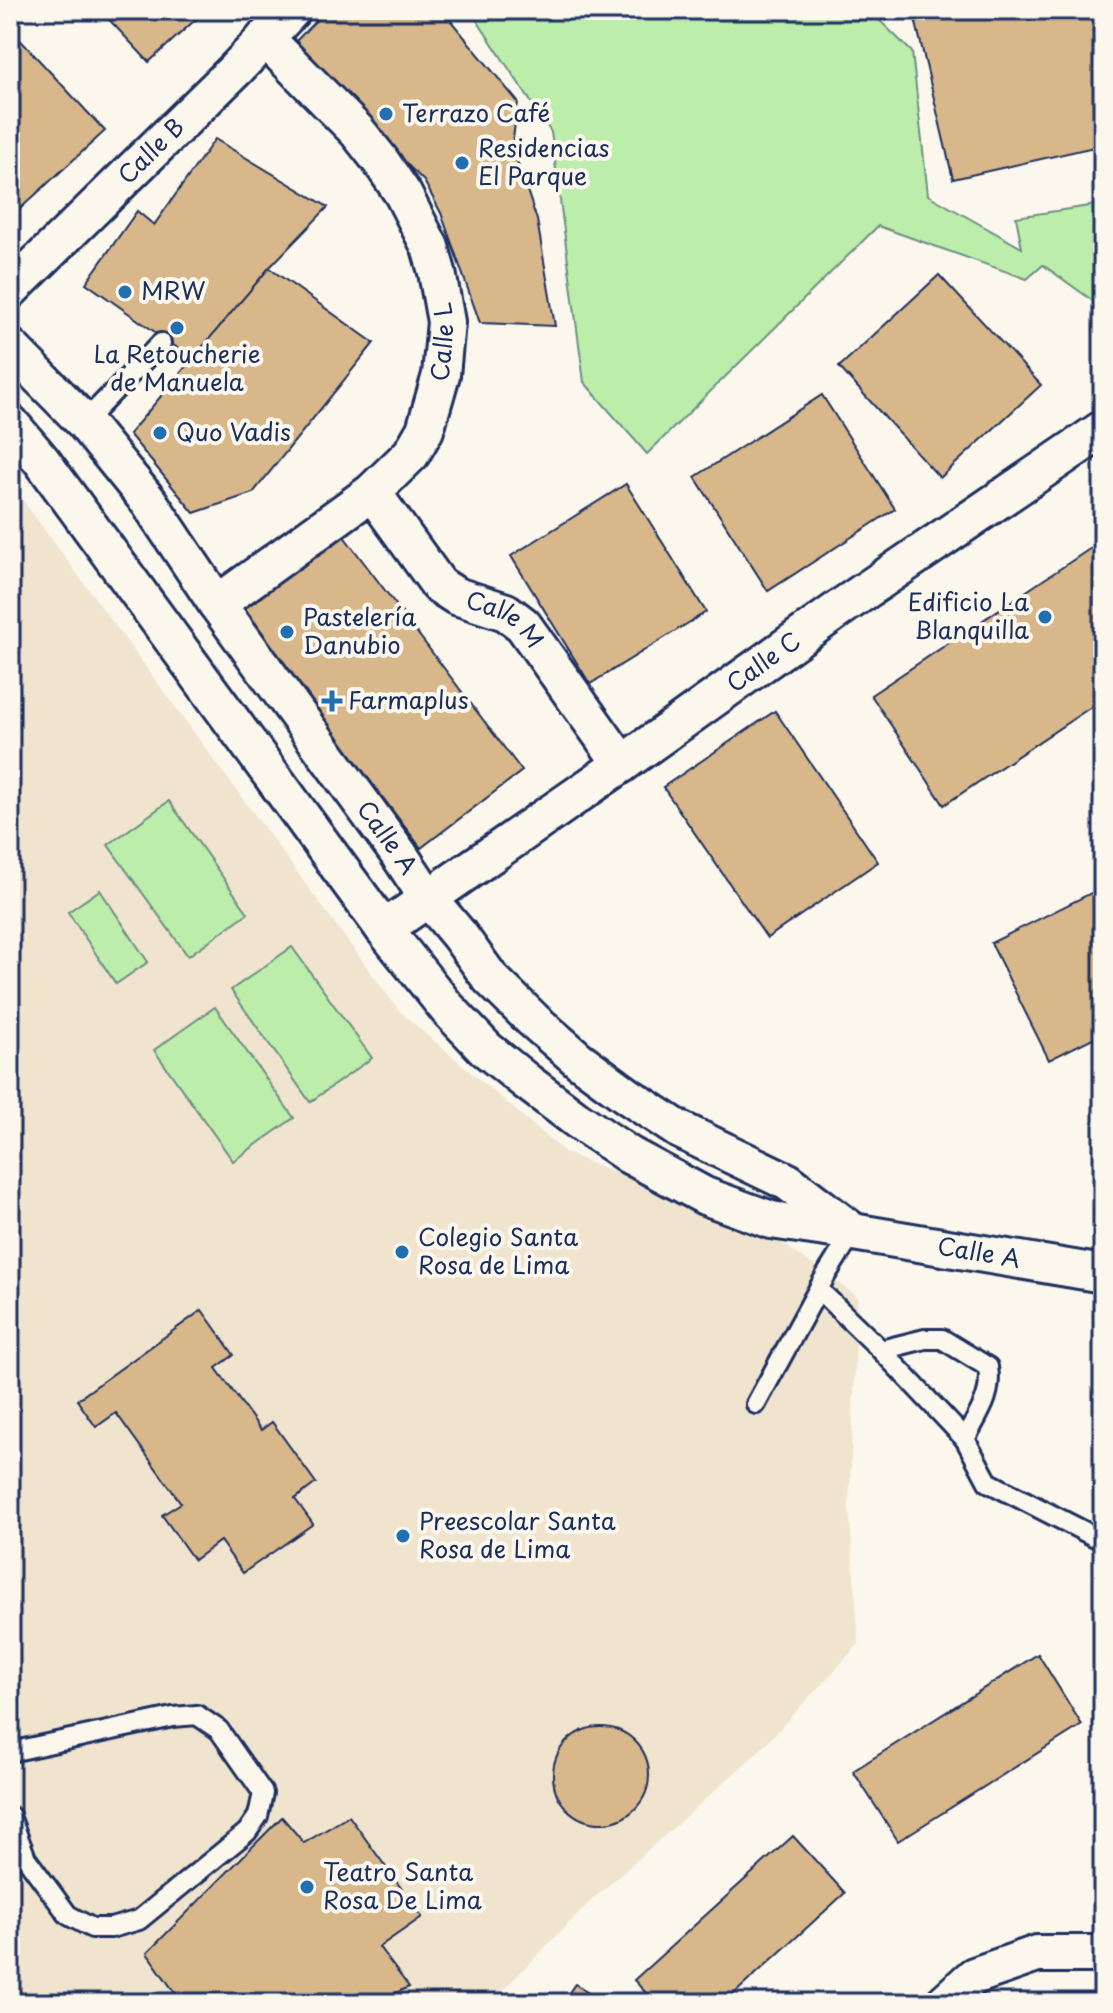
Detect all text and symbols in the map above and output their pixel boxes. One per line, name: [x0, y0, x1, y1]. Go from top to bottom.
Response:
place label: Terrazo Café: [402, 94, 550, 130]
marker: Terrazo Café: [377, 105, 395, 123]
street label: Calle B: [109, 109, 192, 191]
place label: Residencias El Parque: [478, 129, 610, 193]
marker: Residencias El Parque: [453, 154, 471, 172]
place label: MRW: [141, 272, 206, 308]
marker: MRW: [116, 283, 134, 301]
street label: Calle L: [420, 300, 462, 383]
marker: La Retoucherie de Manuela: [168, 319, 186, 337]
place label: La Retoucherie de Manuela: [94, 335, 260, 399]
place label: Quo Vadis: [176, 413, 291, 449]
marker: Quo Vadis: [151, 424, 169, 442]
street label: Calle M: [462, 580, 554, 655]
place label: Edificio La Blanquilla: [908, 583, 1029, 647]
place label: Pastelería Danubio: [303, 598, 416, 662]
marker: Edificio La Blanquilla: [1036, 608, 1054, 626]
street label: Calle C: [718, 622, 807, 700]
marker: Pastelería Danubio: [278, 623, 296, 641]
place label: Farmaplus: [348, 681, 469, 717]
marker: Farmaplus: [323, 692, 341, 710]
street label: Calle A: [349, 792, 427, 881]
place label: Colegio Santa Rosa de Lima: [418, 1218, 578, 1282]
street label: Calle A: [935, 1226, 1023, 1276]
marker: Colegio Santa Rosa de Lima: [393, 1243, 411, 1261]
place label: Preescolar Santa Rosa de Lima: [419, 1502, 616, 1566]
marker: Preescolar Santa Rosa de Lima: [394, 1527, 412, 1545]
place label: Teatro Santa Rosa De Lima: [323, 1853, 482, 1917]
marker: Teatro Santa Rosa De Lima: [298, 1878, 316, 1896]

